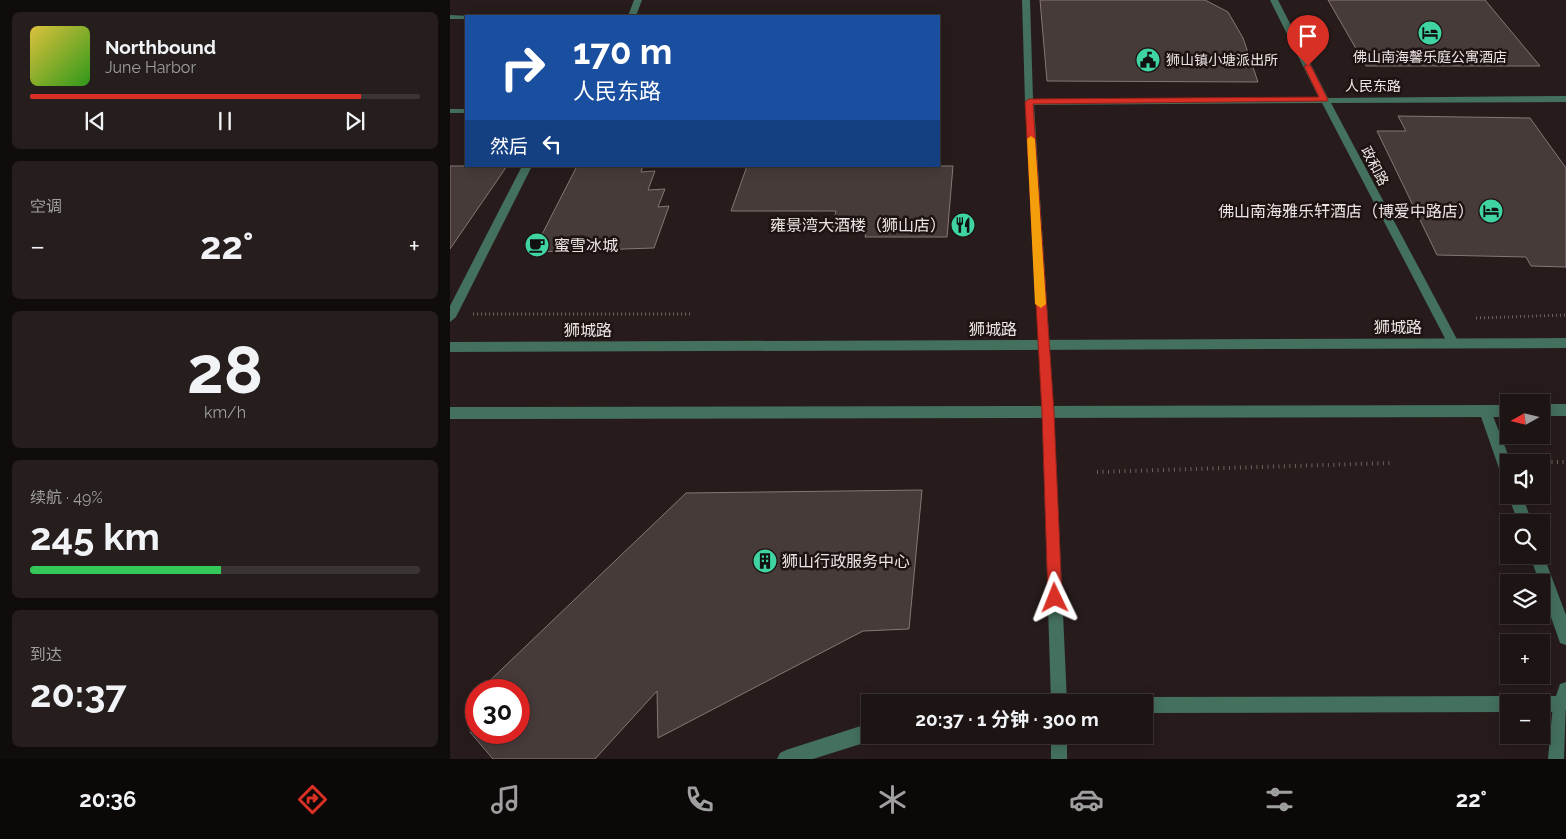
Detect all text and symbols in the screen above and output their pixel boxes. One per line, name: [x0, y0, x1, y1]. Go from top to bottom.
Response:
pin: [1287, 15, 1329, 66]
hotel icon: 佛山南海馨乐庭公寓酒店: [1417, 20, 1443, 46]
icon: arrive: [1294, 22, 1322, 50]
text: 170 m: [573, 31, 672, 72]
icon: right: [490, 35, 555, 100]
text: Northbound: [105, 36, 216, 58]
public building icon: 狮山镇小塘派出所: [1135, 47, 1161, 73]
place label: 佛山南海馨乐庭公寓酒店: [1353, 49, 1507, 65]
place label: 狮山镇小塘派出所: [1166, 52, 1278, 68]
text: June Harbor: [105, 58, 196, 77]
text: 人民东路: [573, 78, 661, 104]
street label: 人民东路: [1345, 78, 1401, 94]
icon: previous: [81, 107, 109, 135]
icon: pause: [211, 107, 239, 135]
icon: next: [341, 107, 369, 135]
icon: left: [538, 130, 566, 158]
text: 然后: [490, 135, 528, 157]
street label: 政和路: [1358, 144, 1392, 188]
text: 空调: [30, 197, 62, 216]
hotel icon: 佛山南海雅乐轩酒店（博爱中路店）: [1478, 198, 1504, 224]
place label: 佛山南海雅乐轩酒店（博爱中路店）: [1218, 202, 1474, 221]
restaurant icon: 雍景湾大酒楼（狮山店）: [950, 212, 976, 238]
place label: 雍景湾大酒楼（狮山店）: [770, 216, 946, 235]
text: 22°: [200, 223, 253, 268]
text: −: [30, 230, 45, 263]
text: +: [408, 230, 420, 263]
cafe icon: 蜜雪冰城: [524, 232, 550, 258]
place label: 蜜雪冰城: [554, 236, 618, 255]
street label: 狮城路: [1374, 318, 1422, 337]
street label: 狮城路: [969, 320, 1017, 339]
street label: 狮城路: [564, 321, 612, 340]
text: 28: [187, 332, 263, 408]
north arrow: [1500, 394, 1550, 444]
map controls: [1500, 394, 1550, 744]
text: km/h: [204, 403, 246, 422]
button: sound: [1500, 454, 1550, 504]
text: 续航 · 49%: [30, 488, 103, 507]
text: 245 km: [30, 514, 160, 559]
button: search: [1500, 514, 1550, 564]
building icon: 狮山行政服务中心: [752, 548, 778, 574]
place label: 狮山行政服务中心: [782, 552, 910, 571]
position arrow: [1028, 571, 1080, 623]
button: layers: [1500, 574, 1550, 624]
button: +: [1500, 634, 1550, 684]
text: 到达: [30, 645, 62, 664]
text: 20:37: [30, 671, 127, 716]
speed limit sign: 30: [465, 679, 530, 744]
button: −: [1500, 694, 1550, 744]
text: 20:37 · 1 分钟 · 300 m: [915, 708, 1099, 730]
icon: directions: [295, 782, 330, 817]
icon: music: [488, 782, 523, 817]
icon: phone: [682, 782, 717, 817]
icon: climate: [875, 782, 910, 817]
icon: car: [1069, 782, 1104, 817]
icon: filters: [1262, 782, 1297, 817]
text: 20:36: [79, 786, 136, 812]
text: 22°: [1456, 786, 1487, 812]

